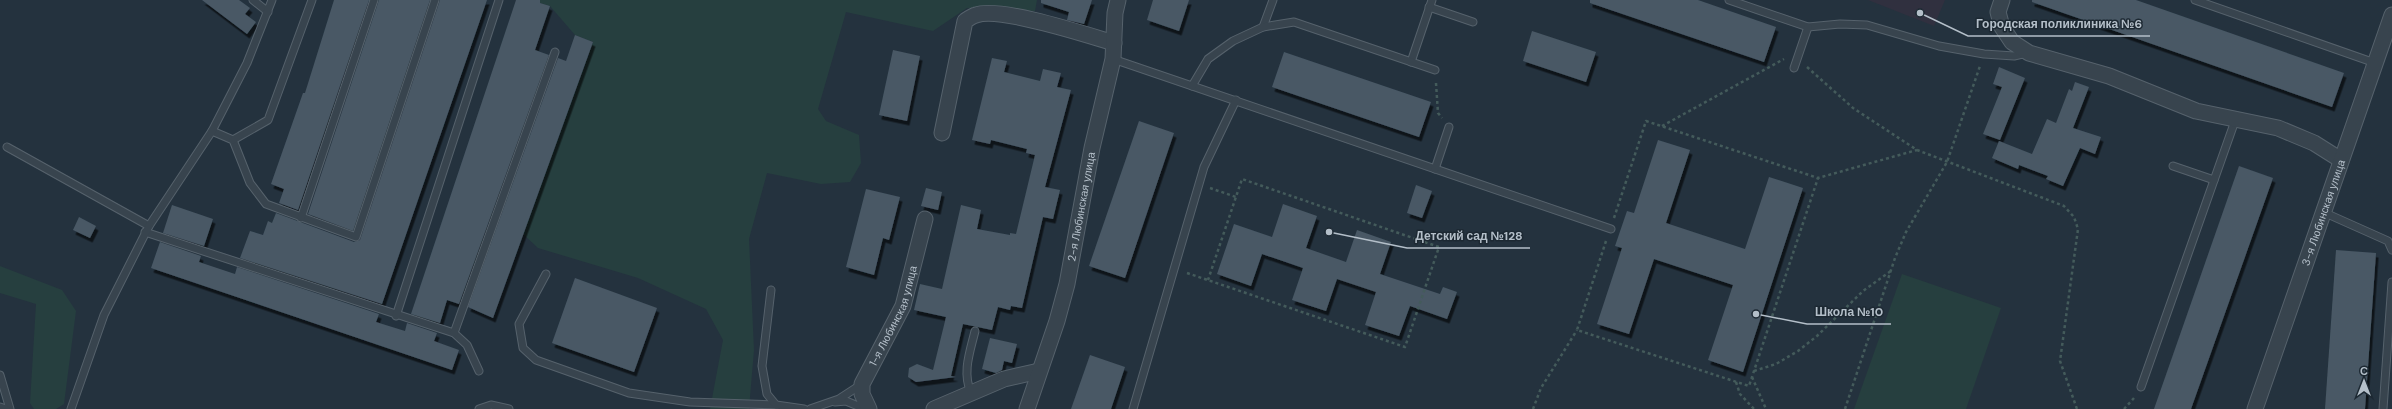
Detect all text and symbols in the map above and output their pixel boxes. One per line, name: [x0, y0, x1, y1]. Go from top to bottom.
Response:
callout: Городская поликлиника №6: [1968, 12, 2150, 36]
text: Городская поликлиника №6: [1976, 16, 2142, 32]
street label: 2-я Любинская улица: [1064, 150, 1098, 262]
street label: 3-я Любинская улица: [2298, 157, 2348, 267]
callout: Детский сад №128: [1407, 224, 1530, 248]
text: Детский сад №128: [1415, 228, 1523, 244]
street label: 1-я Любинская улица: [866, 263, 920, 368]
callout: Школа №10: [1807, 300, 1891, 324]
text: Школа №10: [1815, 304, 1883, 320]
north arrow: [2344, 361, 2384, 401]
text: С: [2360, 364, 2368, 378]

